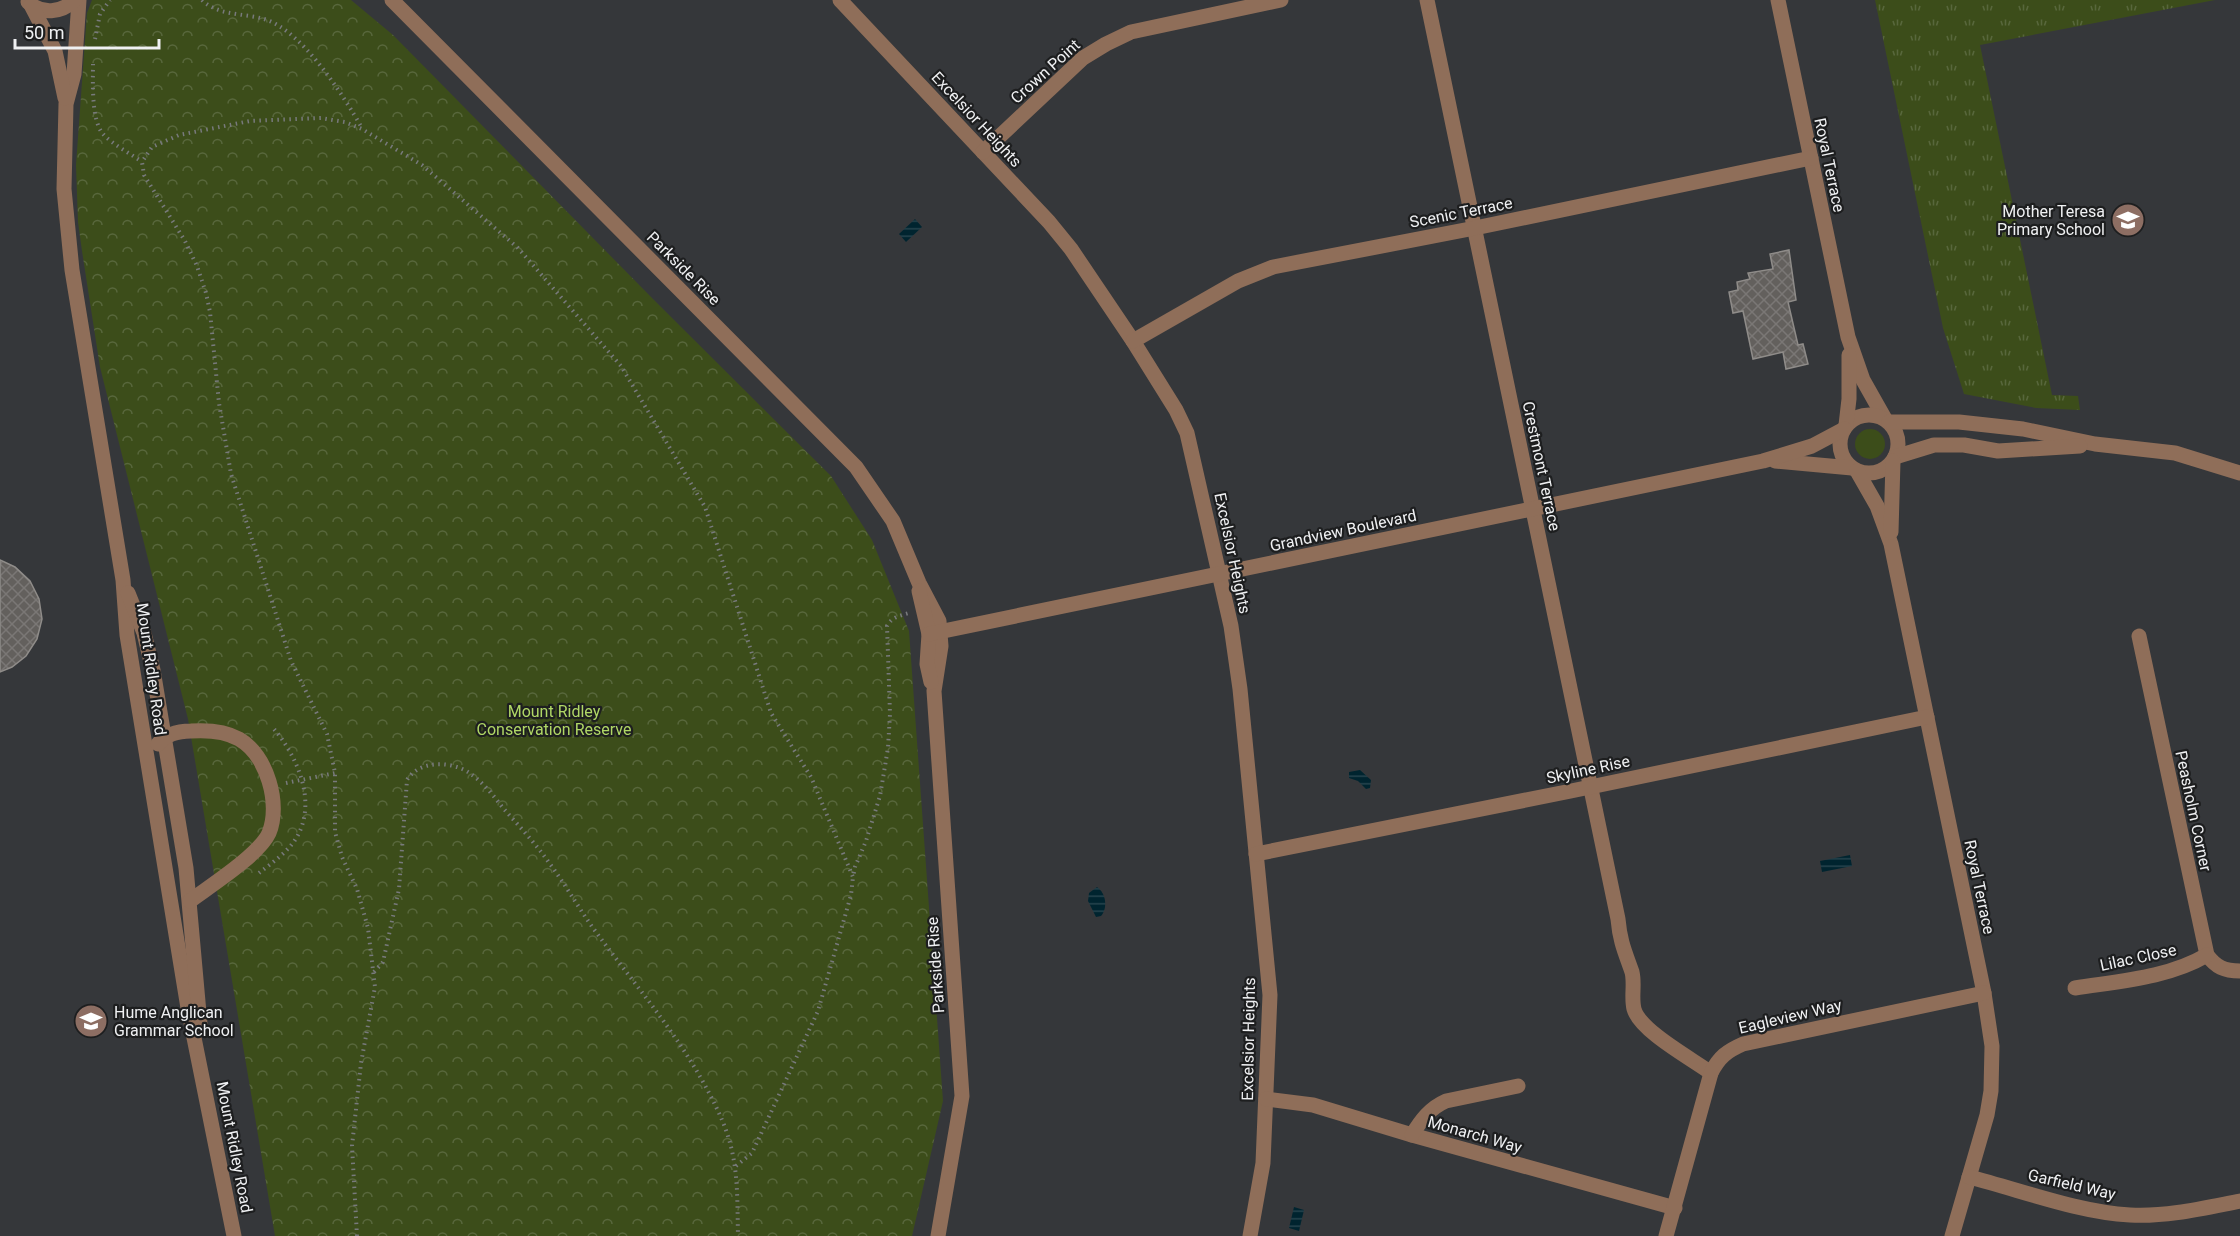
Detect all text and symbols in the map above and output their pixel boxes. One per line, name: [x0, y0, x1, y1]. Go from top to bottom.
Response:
scale bar: [15, 12, 159, 50]
text: 50 m: [24, 22, 64, 43]
street label: Crown Point: [1007, 35, 1084, 107]
street label: Excelsior Heights: [928, 68, 1026, 171]
street label: Royal Terrace: [1810, 116, 1849, 214]
street label: Scenic Terrace: [1408, 193, 1514, 232]
place label: Mother Teresa Primary School: [1997, 202, 2105, 239]
school or university icon: Mother Teresa Primary School: [2110, 202, 2146, 238]
street label: Parkside Rise: [643, 228, 724, 309]
street label: Crestmont Terrace: [1519, 400, 1565, 533]
street label: Excelsior Heights: [1210, 491, 1255, 615]
street label: Grandview Boulevard: [1268, 506, 1418, 555]
street label: Mount Ridley Road: [133, 602, 170, 736]
park label: Mount Ridley Conservation Reserve: [477, 702, 631, 739]
street label: Peasholm Corner: [2171, 749, 2216, 874]
street label: Skyline Rise: [1545, 751, 1632, 788]
street label: Royal Terrace: [1960, 838, 1999, 936]
street label: Parkside Rise: [923, 916, 948, 1014]
street label: Lilac Close: [2098, 940, 2178, 975]
street label: Excelsior Heights: [1238, 977, 1259, 1101]
street label: Eagleview Way: [1737, 995, 1844, 1038]
school or university icon: Hume Anglican Grammar School: [73, 1003, 109, 1039]
place label: Hume Anglican Grammar School: [114, 1003, 234, 1040]
street label: Mount Ridley Road: [212, 1080, 257, 1214]
street label: Monarch Way: [1426, 1112, 1525, 1157]
street label: Garfield Way: [2026, 1165, 2118, 1204]

